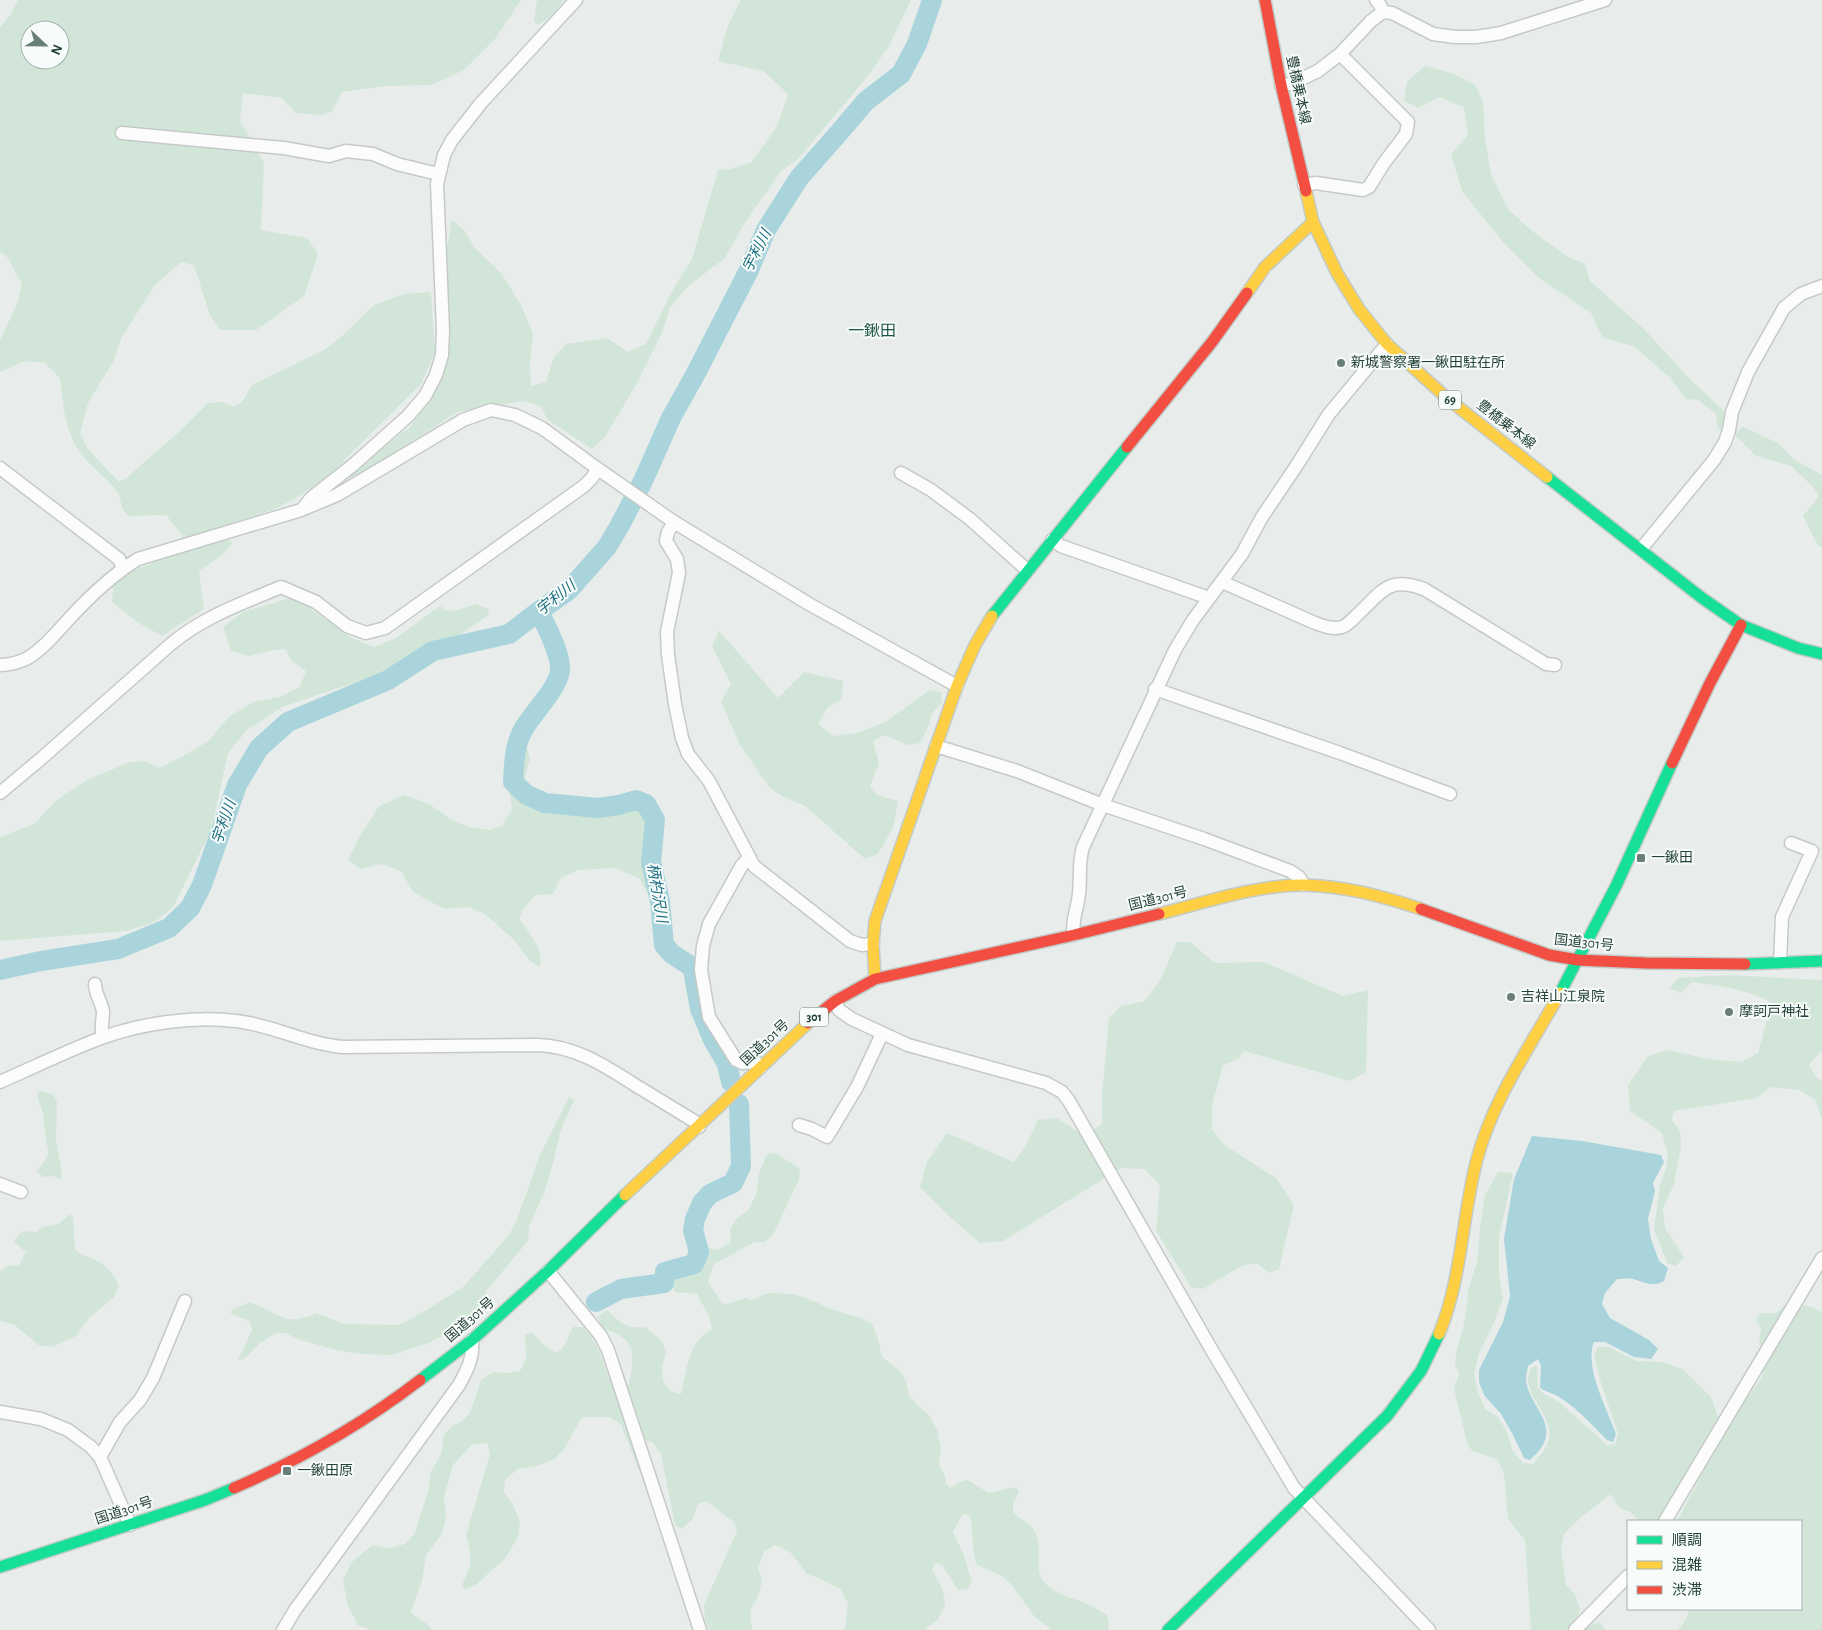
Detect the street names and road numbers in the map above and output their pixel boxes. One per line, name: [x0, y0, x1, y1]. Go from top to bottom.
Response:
street label: 豊橋乗本線: [1284, 54, 1313, 126]
road number: 69: [1439, 390, 1461, 410]
street label: 豊橋乗本線: [1474, 397, 1539, 452]
street label: 国道301号: [1127, 884, 1189, 913]
street label: 国道301号: [1553, 932, 1615, 953]
road number: 301: [800, 1008, 828, 1026]
street label: 国道301号: [738, 1017, 792, 1069]
street label: 国道301号: [442, 1294, 497, 1345]
street label: 国道301号: [93, 1494, 155, 1527]

